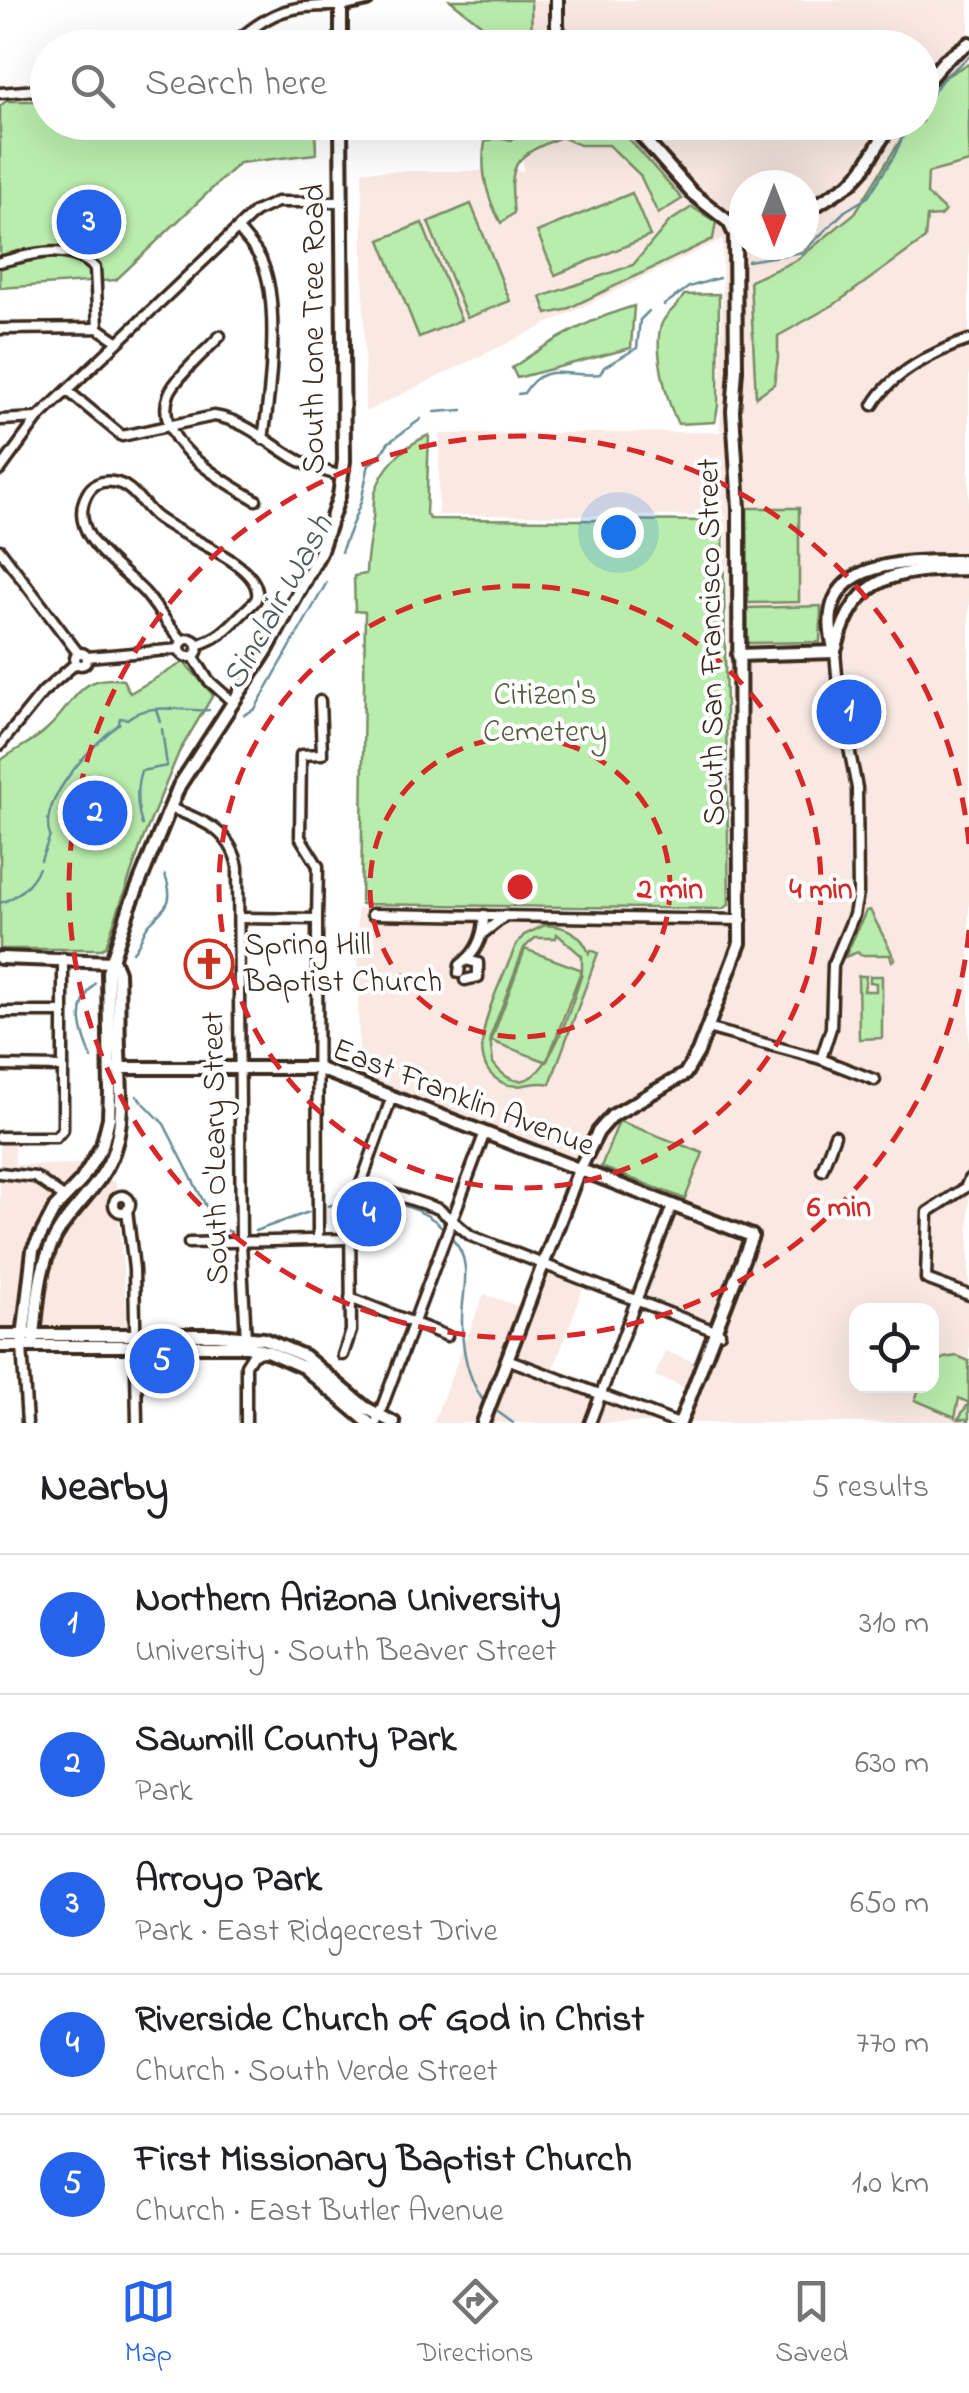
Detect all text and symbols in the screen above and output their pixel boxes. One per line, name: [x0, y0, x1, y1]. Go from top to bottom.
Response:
search box: [30, 30, 939, 140]
text: Search here: [145, 57, 327, 113]
icon: search: [65, 58, 120, 113]
north arrow: [729, 170, 819, 260]
pin: 3: [56, 184, 122, 260]
street label: South Lone Tree Road: [292, 184, 339, 474]
street label: South San Francisco Street: [686, 457, 740, 826]
water label: Sinclair Wash: [210, 505, 349, 700]
your location: [593, 507, 644, 558]
park label: Citizen's Cemetery: [483, 673, 607, 757]
pin: 1: [816, 674, 882, 750]
pin: 2: [62, 776, 128, 850]
centre of rings: [502, 869, 538, 905]
text: 2 min: [636, 869, 703, 913]
text: 4 min: [789, 869, 853, 913]
place label: Spring Hill Baptist Church: [243, 923, 442, 1007]
church icon: Spring Hill Baptist Church: [183, 938, 235, 990]
street label: South O'Leary Street: [191, 1011, 243, 1285]
street label: East Franklin Avenue: [325, 1027, 602, 1171]
pin: 4: [336, 1176, 402, 1252]
text: 6 min: [807, 1187, 871, 1231]
map controls: [849, 1303, 939, 1393]
button: locate: [849, 1303, 939, 1393]
pin: 5: [130, 1324, 194, 1398]
text: Nearby: [40, 1458, 168, 1519]
text: 5 results: [812, 1465, 929, 1512]
text: Northern Arizona University: [135, 1573, 561, 1629]
text: 1: [67, 1601, 78, 1648]
text: 310 m: [859, 1601, 929, 1648]
text: University · South Beaver Street: [135, 1629, 556, 1676]
text: Sawmill County Park: [135, 1713, 456, 1769]
text: 2: [65, 1741, 80, 1788]
text: 630 m: [855, 1741, 929, 1788]
text: Park: [135, 1769, 193, 1816]
text: Arroyo Park: [135, 1853, 322, 1909]
text: 3: [66, 1881, 79, 1928]
text: 650 m: [850, 1881, 929, 1928]
text: Park · East Ridgecrest Drive: [135, 1909, 498, 1956]
text: Riverside Church of God in Christ: [135, 1993, 644, 2049]
text: 4: [66, 2021, 79, 2068]
text: 770 m: [856, 2021, 929, 2068]
text: Church · South Verde Street: [135, 2049, 498, 2096]
text: First Missionary Baptist Church: [135, 2133, 632, 2189]
text: 5: [63, 2161, 82, 2208]
text: 1.0 km: [852, 2161, 929, 2208]
text: Church · East Butler Avenue: [135, 2189, 504, 2236]
tab: Map: [121, 2274, 176, 2375]
tab: Directions: [417, 2274, 534, 2375]
tab: Saved: [775, 2274, 848, 2375]

